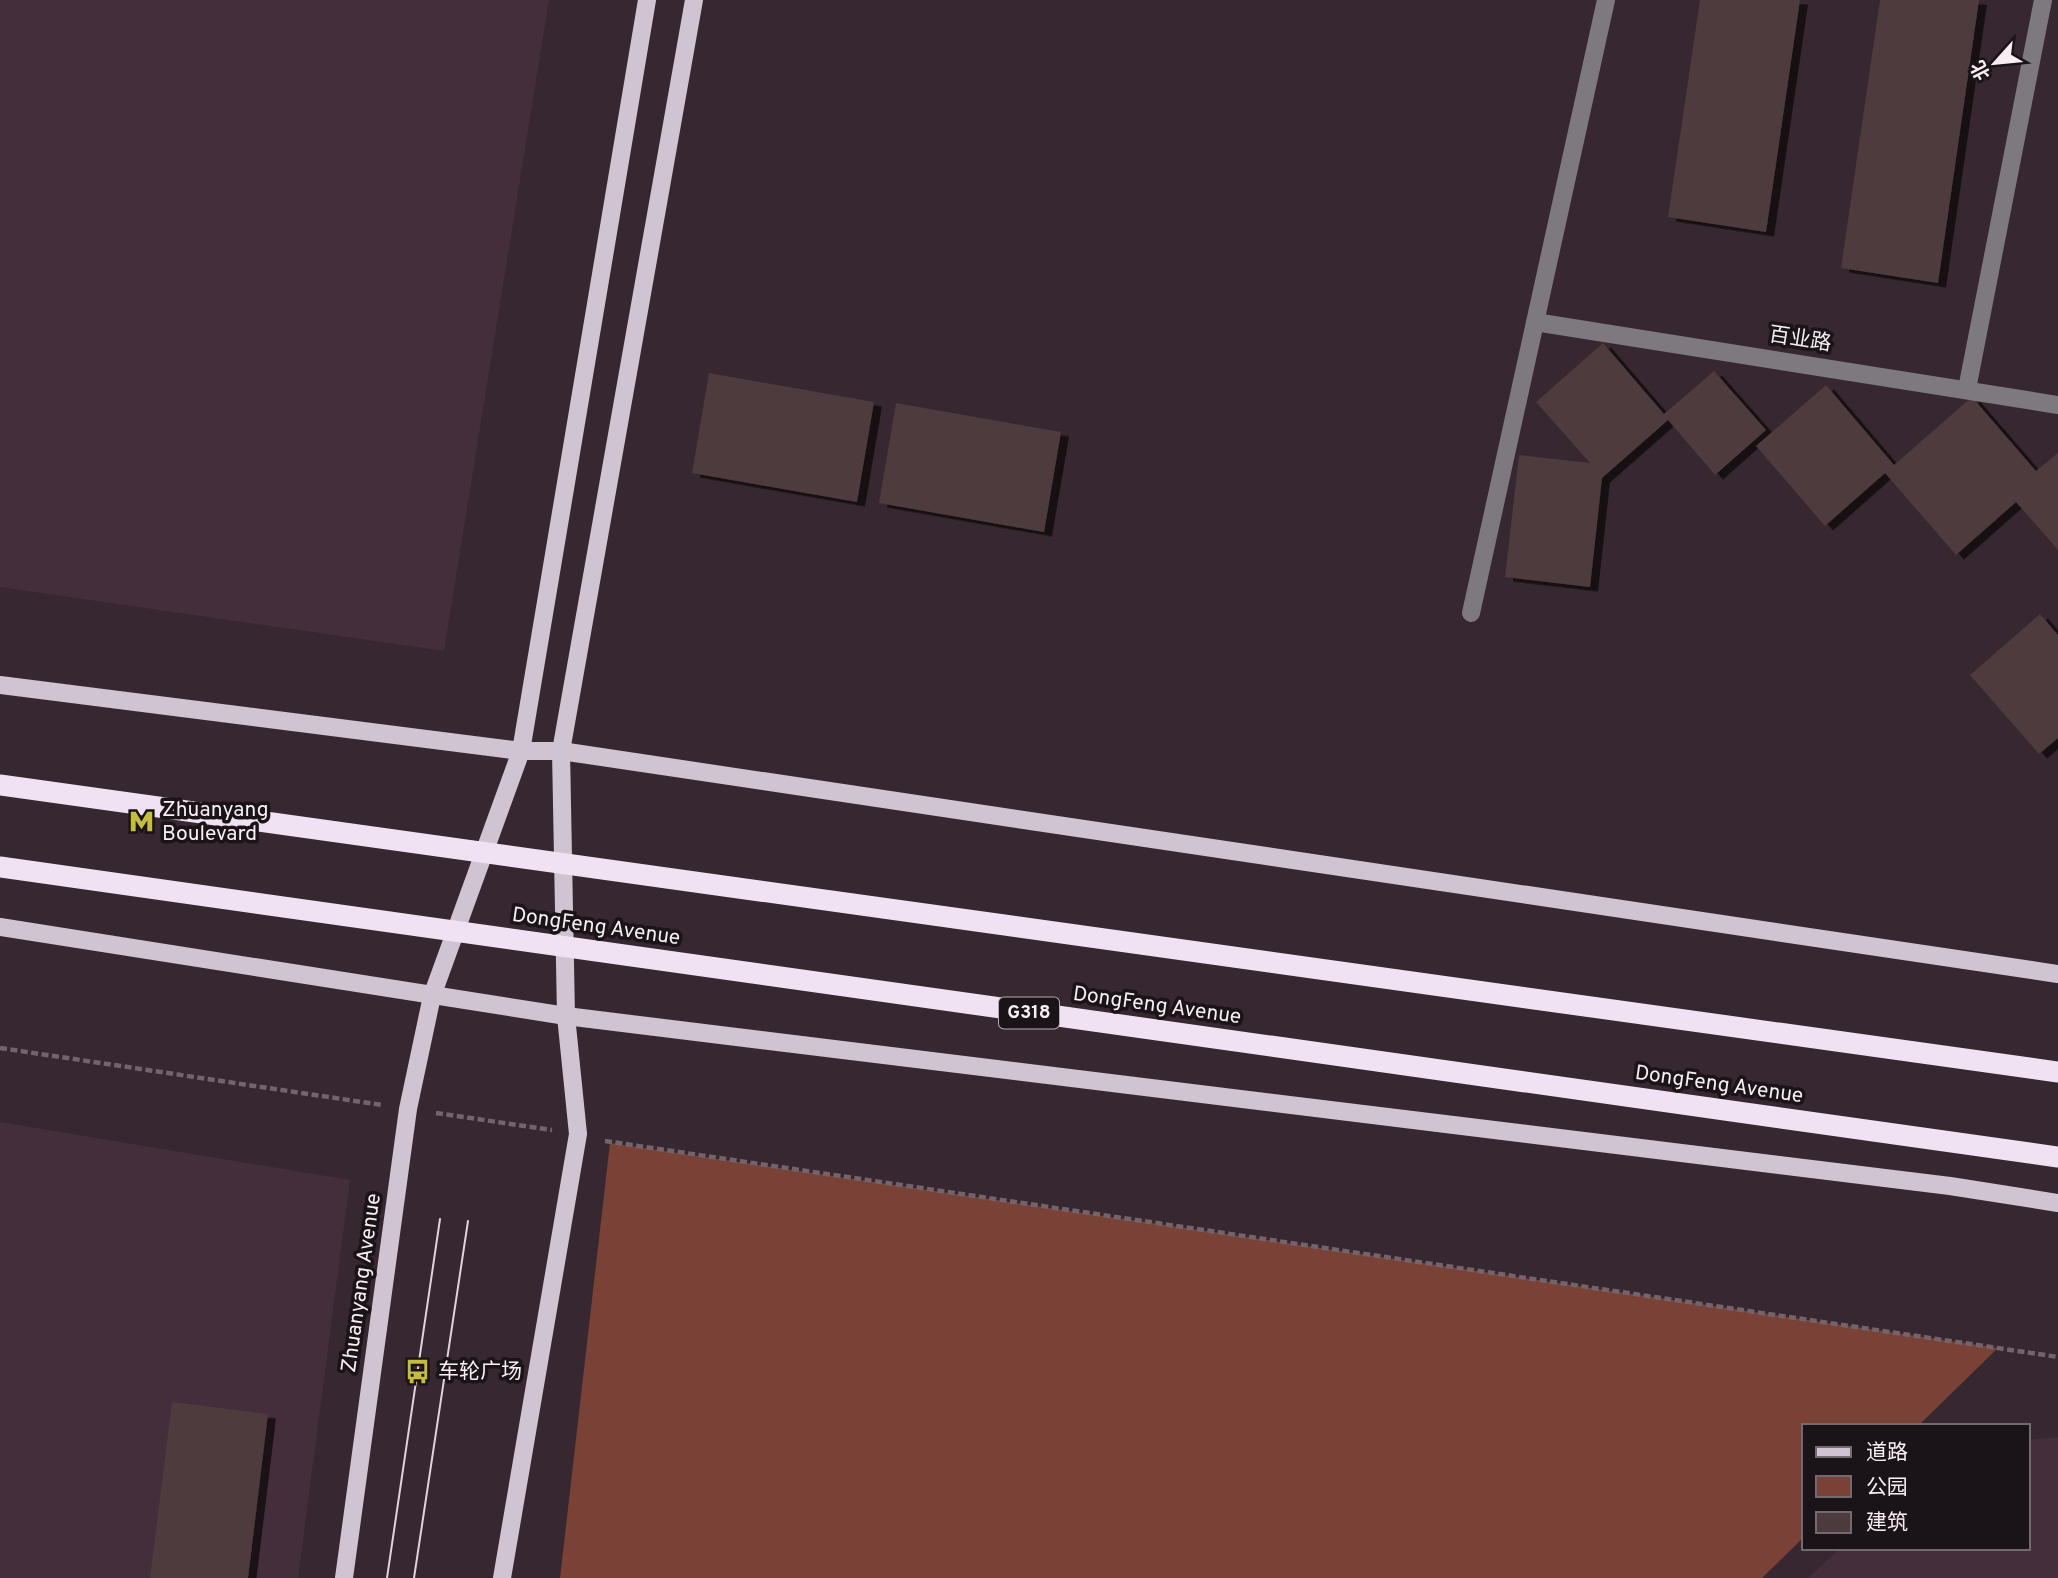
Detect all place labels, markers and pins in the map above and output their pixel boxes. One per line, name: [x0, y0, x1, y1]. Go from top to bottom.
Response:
place label: Zhuanyang Boulevard: [162, 797, 269, 848]
metro station icon: Zhuanyang Boulevard: [128, 808, 156, 836]
bus stop icon: 车轮广场: [404, 1358, 432, 1386]
place label: 车轮广场: [438, 1359, 522, 1386]

